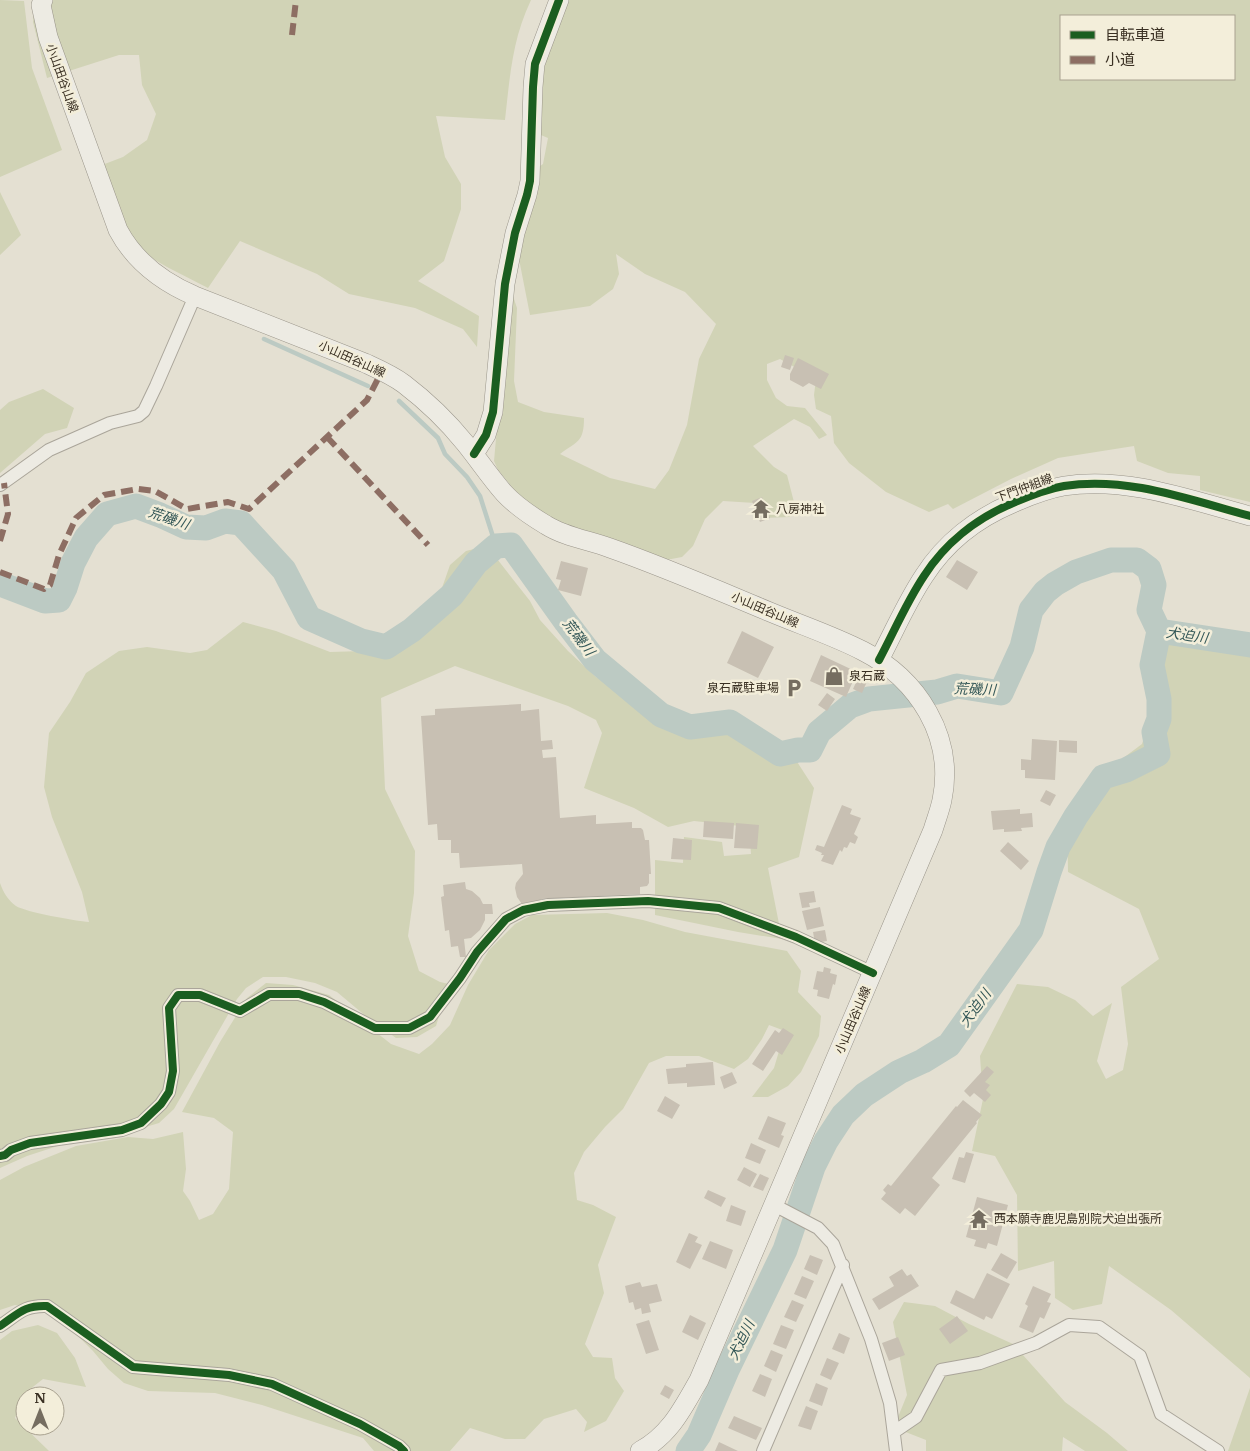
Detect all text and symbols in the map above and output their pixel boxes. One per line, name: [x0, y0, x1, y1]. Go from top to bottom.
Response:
legend: [1060, 15, 1235, 80]
text: 自転車道: [1105, 25, 1165, 44]
street label: 小山田谷山線: [43, 41, 82, 114]
text: 小道: [1105, 50, 1135, 69]
street label: 小山田谷山線: [316, 337, 388, 380]
street label: 下門仲組線: [993, 470, 1055, 505]
temple icon: 八房神社: [750, 498, 772, 520]
place label: 八房神社: [776, 501, 824, 516]
water label: 荒磯川: [146, 503, 194, 534]
street label: 小山田谷山線: [729, 589, 801, 631]
water label: 荒磯川: [559, 615, 600, 661]
water label: 犬迫川: [1165, 623, 1211, 647]
shop icon: 泉石蔵: [823, 665, 845, 687]
place label: 泉石蔵: [849, 668, 885, 683]
parking icon: 泉石蔵駐車場: [783, 677, 805, 699]
water label: 荒磯川: [954, 679, 998, 699]
place label: 泉石蔵駐車場: [707, 680, 779, 695]
street label: 小山田谷山線: [832, 984, 874, 1056]
water label: 犬迫川: [955, 984, 996, 1030]
temple icon: 西本願寺鹿児島別院犬迫出張所: [968, 1208, 990, 1230]
place label: 西本願寺鹿児島別院犬迫出張所: [994, 1211, 1162, 1226]
water label: 犬迫川: [724, 1315, 759, 1363]
north arrow: [15, 1386, 65, 1436]
text: N: [34, 1389, 46, 1407]

